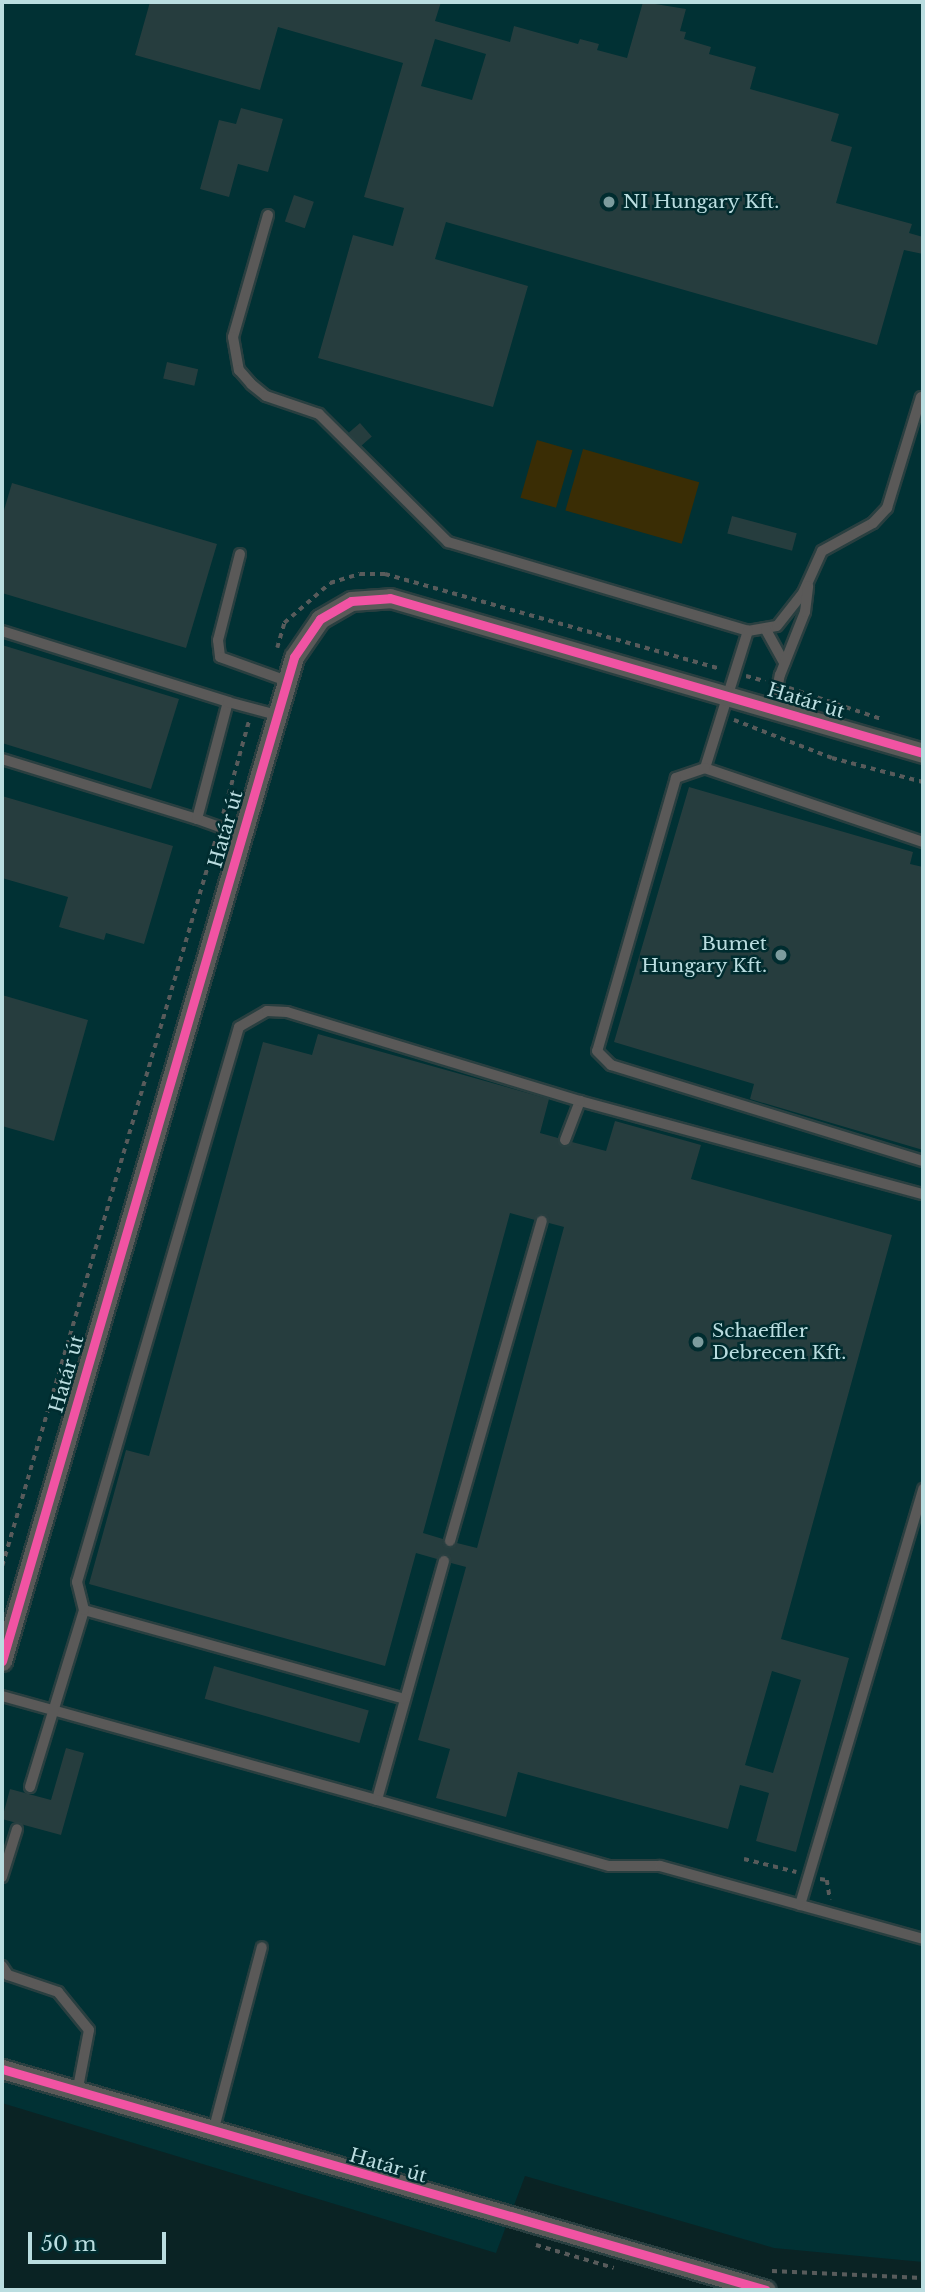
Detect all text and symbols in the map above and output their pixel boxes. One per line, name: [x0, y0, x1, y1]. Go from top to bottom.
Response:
place label: NI Hungary Kft.: [623, 191, 780, 213]
marker: NI Hungary Kft.: [601, 194, 617, 210]
street label: Határ út: [764, 678, 848, 724]
street label: Határ út: [204, 787, 248, 871]
place label: Bumet Hungary Kft.: [641, 933, 767, 977]
marker: Bumet Hungary Kft.: [773, 947, 789, 963]
place label: Schaeffler Debrecen Kft.: [712, 1320, 846, 1364]
street label: Határ út: [45, 1332, 89, 1416]
marker: Schaeffler Debrecen Kft.: [690, 1334, 706, 1350]
street label: Határ út: [346, 2144, 430, 2188]
scale bar: [32, 2218, 170, 2262]
text: 50 m: [41, 2231, 96, 2257]

